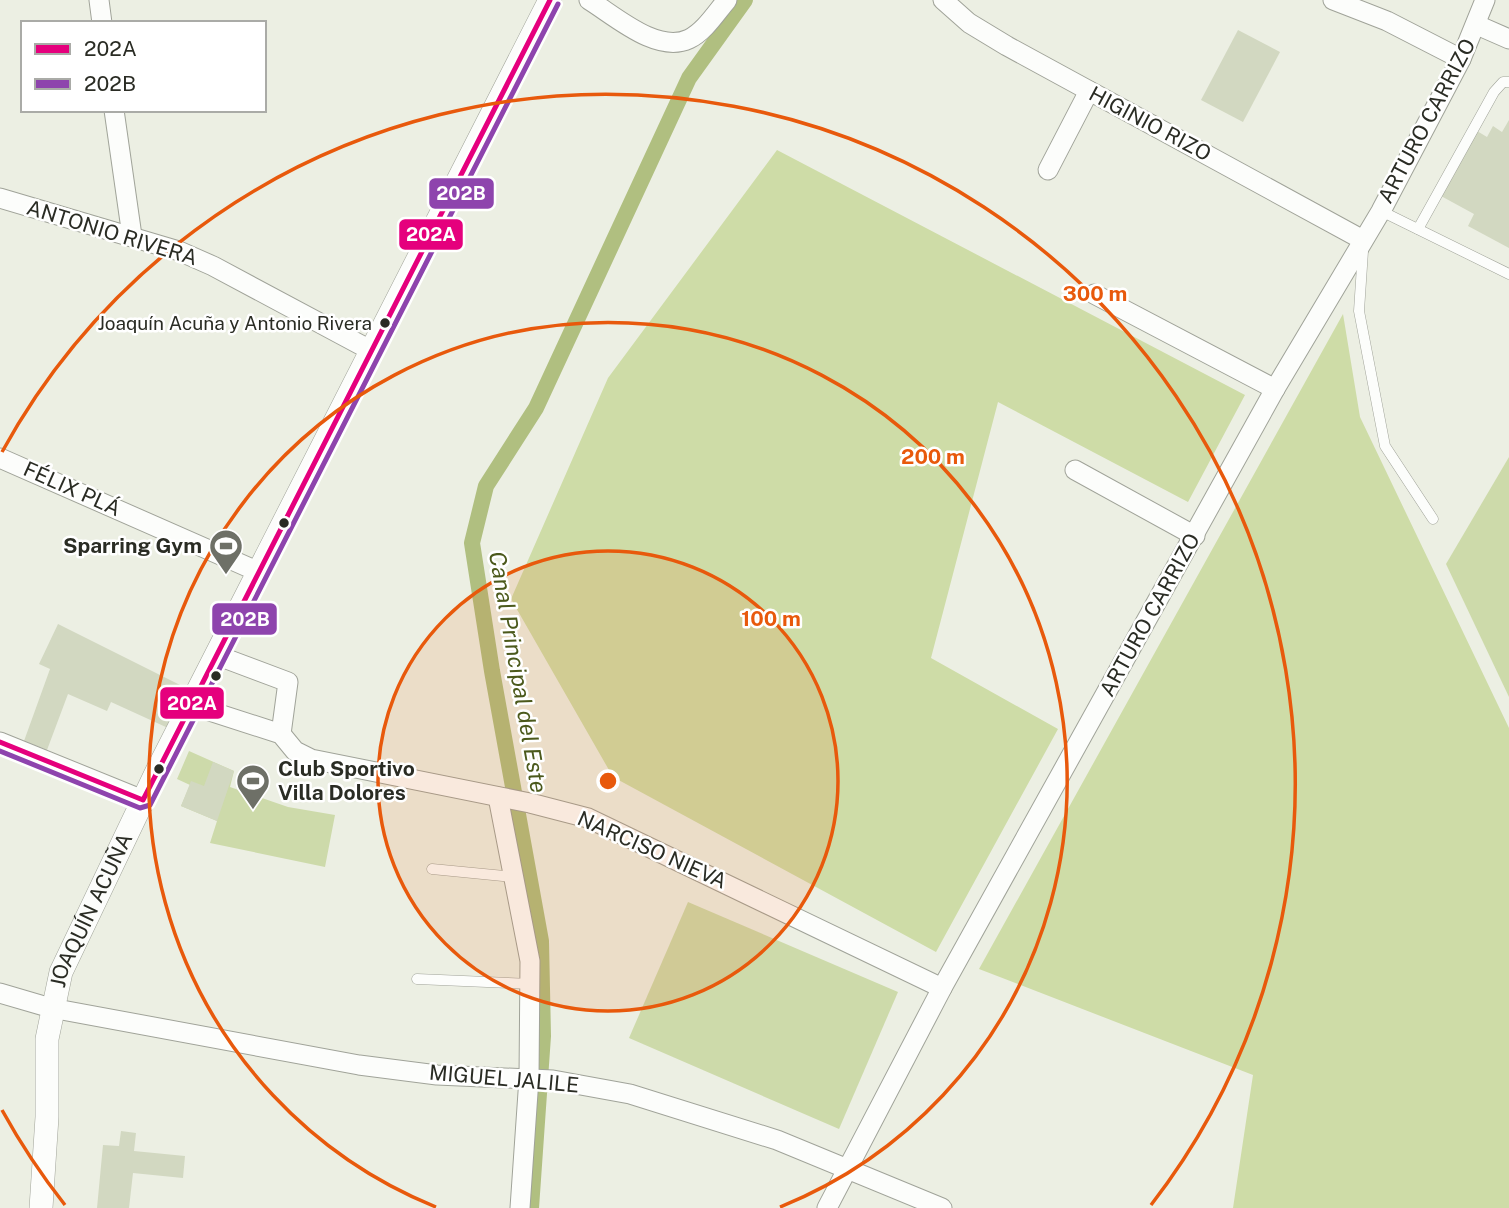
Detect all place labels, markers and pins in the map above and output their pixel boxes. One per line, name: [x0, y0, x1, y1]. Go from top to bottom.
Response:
place label: Joaquín Acuña y Antonio Rivera: [97, 312, 372, 334]
marker: Joaquín Acuña y Antonio Rivera: [378, 316, 392, 330]
unlabelled marker: [277, 516, 291, 530]
sports icon: Sparring Gym: [207, 527, 245, 576]
place label: Sparring Gym: [63, 533, 202, 558]
unlabelled marker: [209, 669, 223, 683]
place label: Club Sportivo Villa Dolores: [278, 756, 415, 805]
unlabelled marker: [152, 762, 166, 776]
sports icon: Club Sportivo Villa Dolores: [234, 762, 272, 811]
centre of rings: [596, 769, 620, 793]

